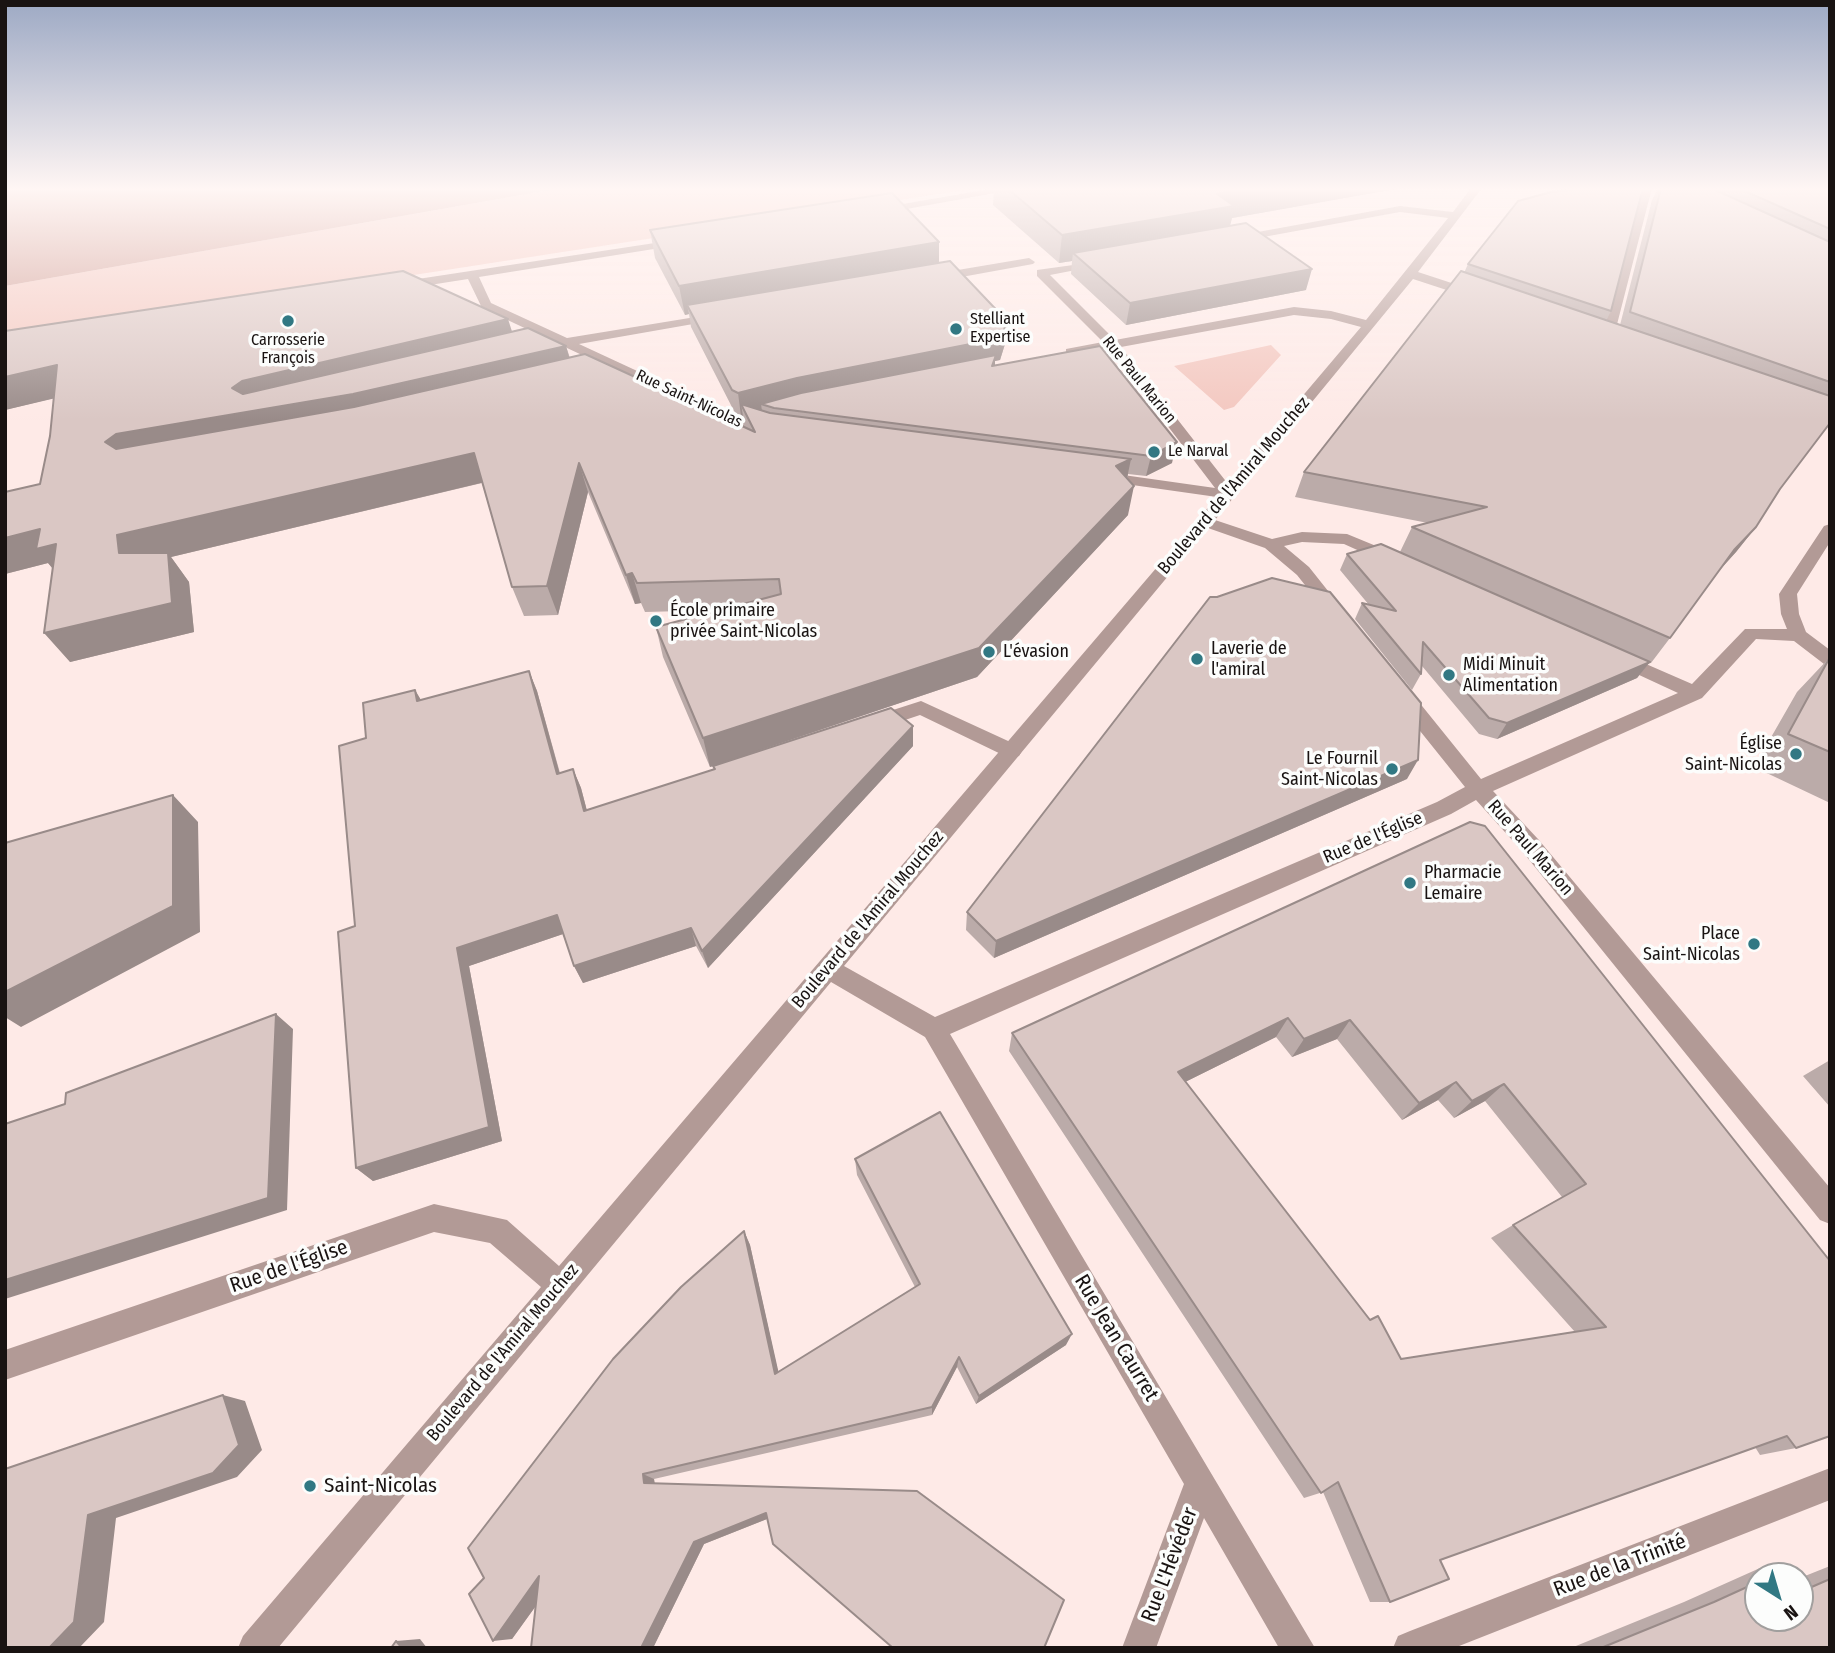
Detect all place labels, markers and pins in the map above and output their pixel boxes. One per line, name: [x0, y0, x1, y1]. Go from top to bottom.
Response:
place label: Stelliant Expertise: [970, 310, 1031, 348]
marker: Carrosserie François: [280, 313, 296, 329]
marker: Stelliant Expertise: [948, 321, 964, 337]
place label: Carrosserie François: [251, 331, 325, 369]
place label: Le Narval: [1168, 442, 1228, 462]
marker: Le Narval: [1146, 444, 1162, 460]
place label: École primaire privée Saint-Nicolas: [670, 600, 817, 642]
marker: École primaire privée Saint-Nicolas: [648, 613, 664, 629]
place label: Laverie de l'amiral: [1211, 638, 1287, 680]
place label: L'évasion: [1003, 641, 1069, 663]
marker: L'évasion: [981, 644, 997, 660]
marker: Laverie de l'amiral: [1189, 651, 1205, 667]
place label: Midi Minuit Alimentation: [1463, 654, 1558, 696]
marker: Midi Minuit Alimentation: [1441, 667, 1457, 683]
place label: Église Saint-Nicolas: [1685, 733, 1782, 776]
marker: Église Saint-Nicolas: [1788, 746, 1804, 762]
place label: Le Fournil Saint-Nicolas: [1281, 748, 1378, 790]
marker: Le Fournil Saint-Nicolas: [1384, 761, 1400, 777]
place label: Pharmacie Lemaire: [1424, 862, 1501, 904]
marker: Pharmacie Lemaire: [1402, 875, 1418, 891]
place label: Place Saint-Nicolas: [1643, 923, 1740, 965]
marker: Place Saint-Nicolas: [1746, 936, 1762, 952]
place label: Saint-Nicolas: [324, 1473, 437, 1499]
marker: Saint-Nicolas: [302, 1478, 318, 1494]

